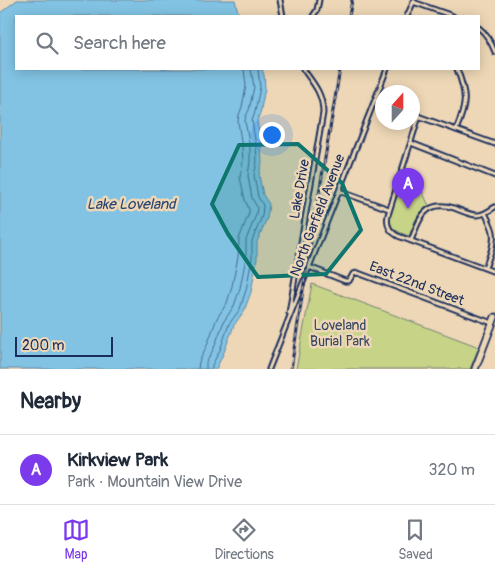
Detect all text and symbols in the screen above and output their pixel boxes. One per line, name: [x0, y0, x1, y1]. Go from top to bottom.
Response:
search box: [15, 15, 480, 70]
icon: search: [33, 29, 61, 57]
text: Search here: [73, 31, 166, 55]
north arrow: [375, 85, 420, 130]
your location: [259, 122, 285, 148]
street label: North Garfield Avenue: [286, 152, 349, 279]
street label: Lake Drive: [286, 158, 313, 220]
pin: A: [392, 168, 424, 209]
water label: Lake Loveland: [87, 195, 177, 214]
street label: East 22nd Street: [367, 258, 467, 309]
park label: Loveland Burial Park: [310, 317, 370, 350]
scale bar: [15, 334, 112, 357]
text: 200 m: [22, 337, 64, 354]
text: Nearby: [20, 388, 81, 415]
text: Kirkview Park: [67, 448, 168, 472]
text: A: [31, 460, 41, 480]
text: 320 m: [429, 460, 475, 480]
text: Park · Mountain View Drive: [67, 472, 242, 492]
tab: Map: [62, 516, 90, 563]
tab: Directions: [214, 516, 274, 563]
tab: Saved: [398, 516, 433, 563]

